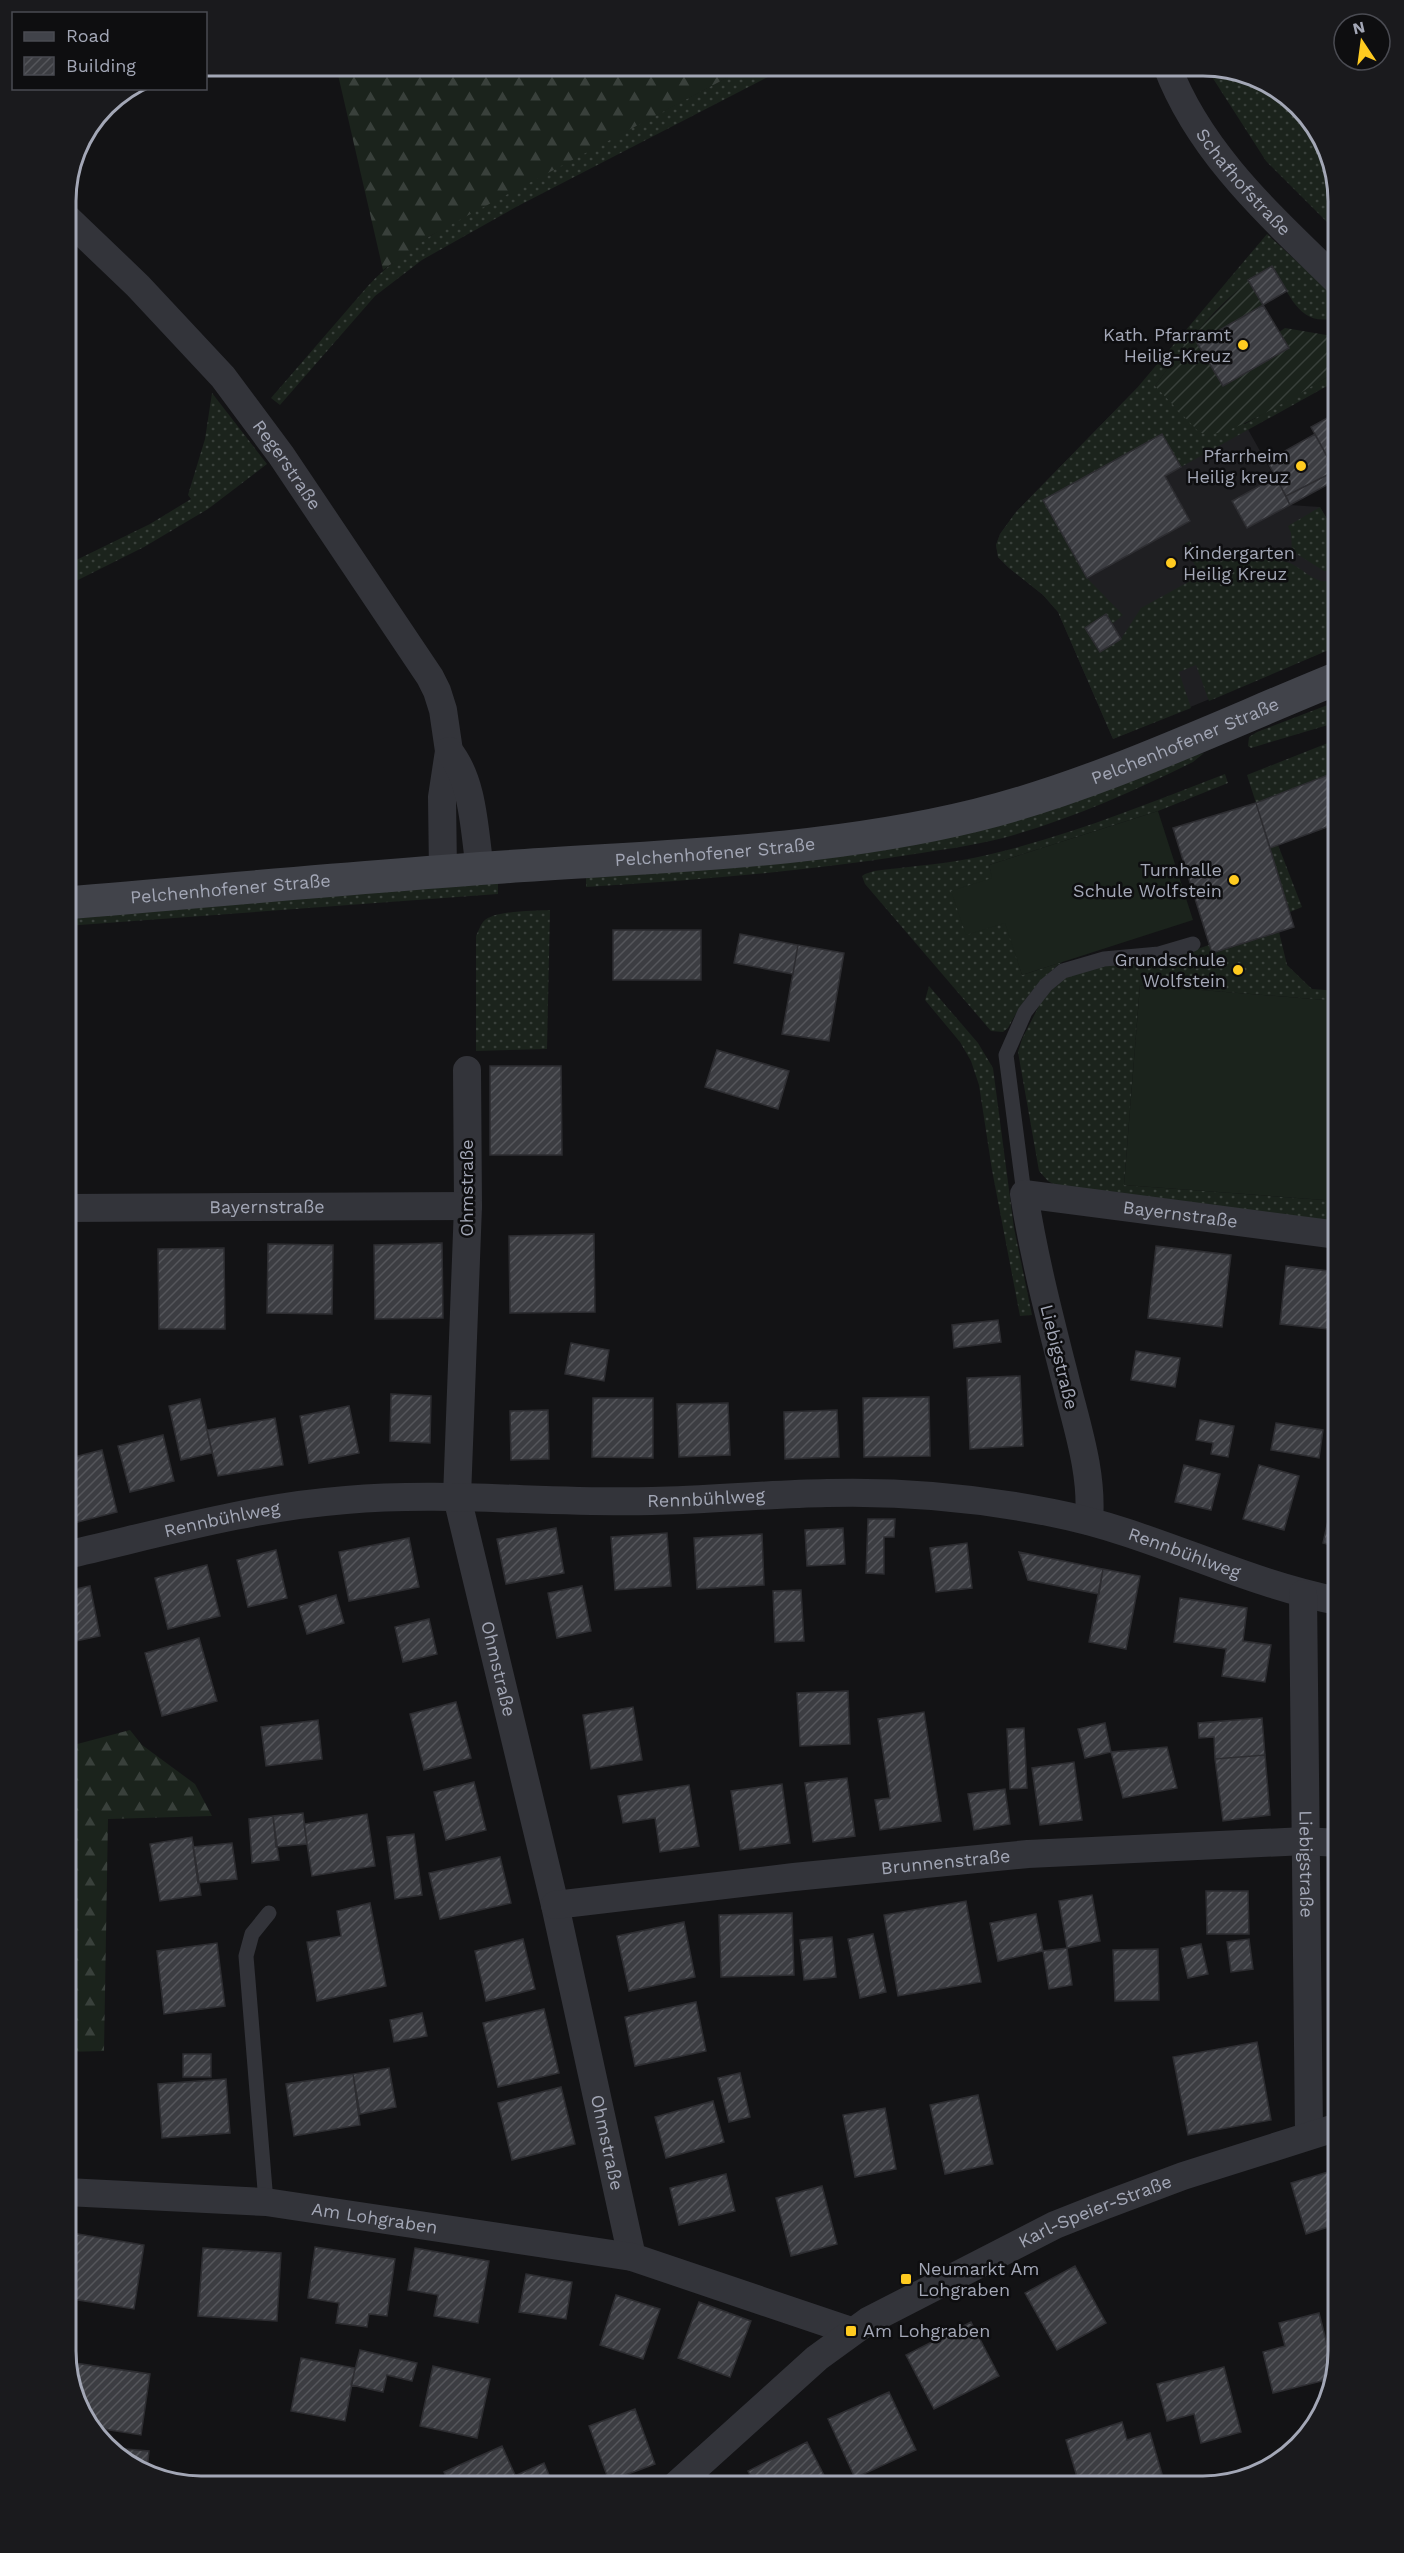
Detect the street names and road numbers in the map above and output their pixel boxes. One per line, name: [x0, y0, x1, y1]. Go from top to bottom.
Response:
street label: Schafhofstraße: [1192, 124, 1295, 240]
street label: Regerstraße: [249, 416, 326, 514]
street label: Pelchenhofener Straße: [1088, 693, 1282, 788]
street label: Pelchenhofener Straße: [614, 833, 816, 870]
street label: Pelchenhofener Straße: [129, 869, 331, 908]
street label: Ohmstraße: [456, 1139, 477, 1237]
street label: Bayernstraße: [209, 1196, 325, 1217]
street label: Bayernstraße: [1122, 1196, 1239, 1232]
street label: Liebigstraße: [1036, 1302, 1083, 1412]
street label: Rennbühlweg: [647, 1484, 766, 1511]
street label: Rennbühlweg: [162, 1497, 282, 1541]
street label: Rennbühlweg: [1126, 1523, 1244, 1583]
street label: Ohmstraße: [477, 1619, 520, 1719]
street label: Liebigstraße: [1295, 1810, 1318, 1918]
street label: Brunnenstraße: [880, 1845, 1011, 1878]
street label: Ohmstraße: [587, 2093, 628, 2192]
street label: Karl-Speier-Straße: [1015, 2170, 1174, 2252]
street label: Am Lohgraben: [310, 2198, 439, 2238]

